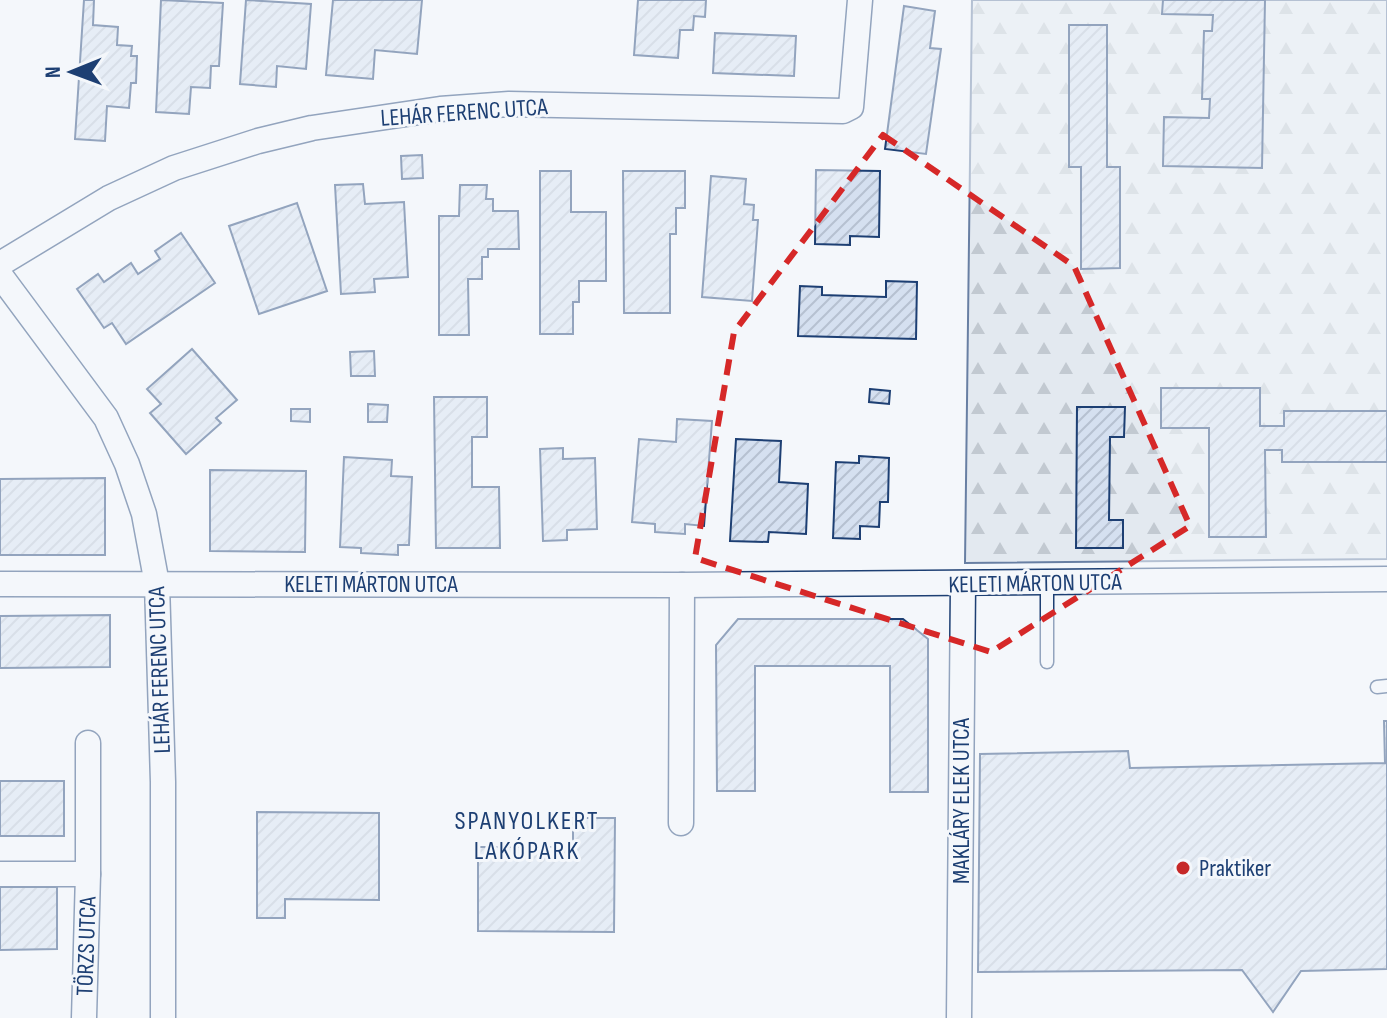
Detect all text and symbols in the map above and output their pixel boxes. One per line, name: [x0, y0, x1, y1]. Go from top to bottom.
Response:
north arrow: [32, 32, 112, 112]
text: N: [40, 66, 67, 78]
street label: LEHÁR FERENC UTCA: [380, 92, 549, 133]
street label: KELETI MÁRTON UTCA: [948, 567, 1123, 600]
street label: KELETI MÁRTON UTCA: [284, 570, 458, 599]
street label: LEHÁR FERENC UTCA: [142, 585, 177, 754]
street label: MAKLÁRY ELEK UTCA: [947, 717, 976, 884]
district label: SPANYOLKERT LAKÓPARK: [454, 806, 600, 867]
place label: Praktiker: [1199, 854, 1271, 883]
marker: Praktiker: [1174, 859, 1192, 877]
street label: TÖRZS UTCA: [70, 895, 103, 996]

